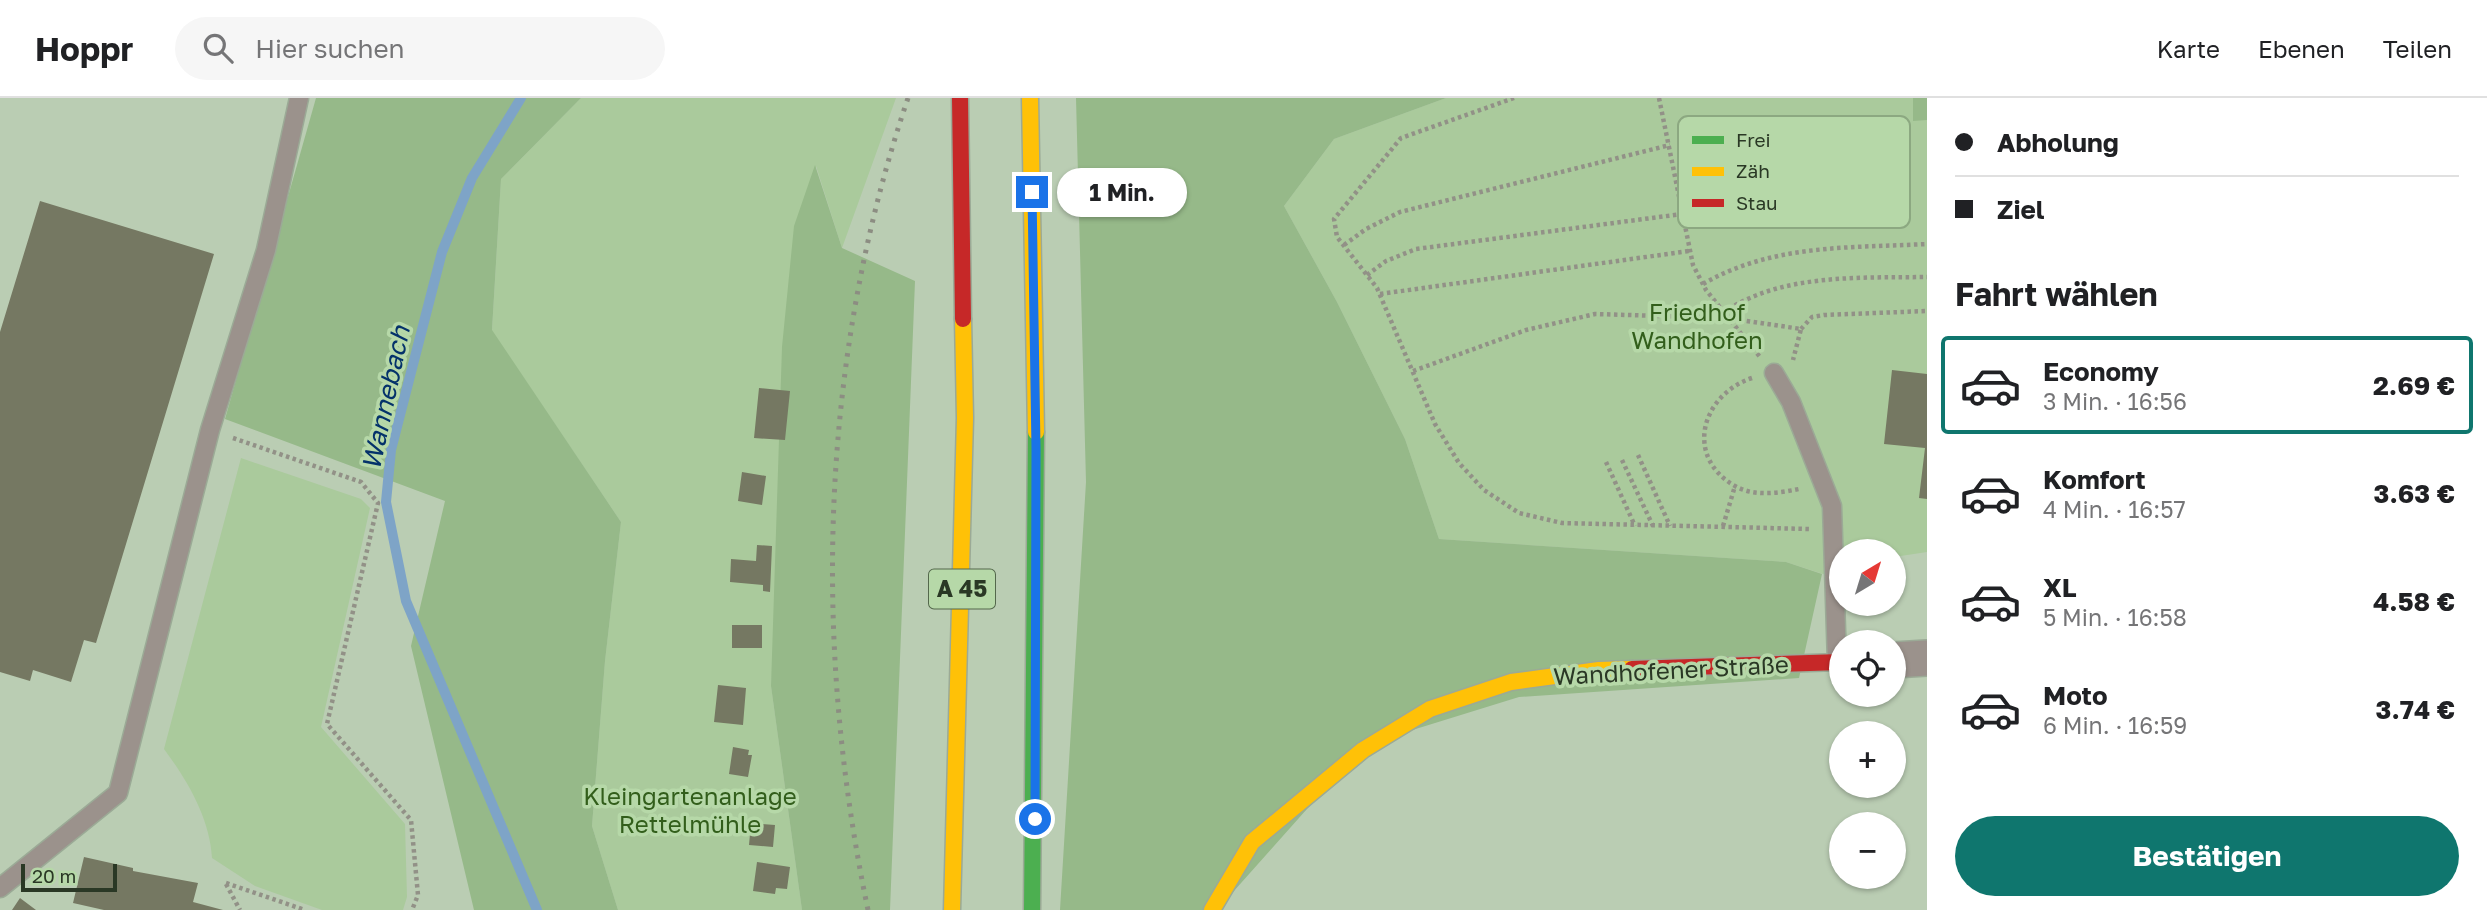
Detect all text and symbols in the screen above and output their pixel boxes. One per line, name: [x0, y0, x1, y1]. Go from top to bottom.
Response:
search box: [175, 17, 665, 80]
text: Hoppr: [35, 29, 133, 68]
icon: search: [199, 29, 237, 67]
text: Hier suchen: [255, 33, 405, 64]
text: Karte: [2157, 34, 2220, 63]
text: Ebenen: [2258, 34, 2345, 63]
text: Teilen: [2383, 34, 2452, 63]
legend: [1678, 116, 1910, 228]
text: Abholung: [1997, 127, 2119, 158]
text: Frei: [1736, 128, 1771, 151]
text: Zäh: [1736, 159, 1770, 182]
callout: 1 Min.: [1056, 168, 1186, 217]
route end: [1016, 176, 1048, 208]
text: 1 Min.: [1089, 178, 1155, 206]
text: Stau: [1736, 191, 1778, 214]
text: Ziel: [1997, 194, 2045, 225]
text: Fahrt wählen: [1955, 275, 2158, 313]
park label: Friedhof Wandhofen: [1631, 297, 1763, 354]
water label: Wannebach: [355, 322, 416, 473]
icon: car: [1959, 354, 2022, 417]
text: Economy: [2043, 356, 2159, 387]
text: 2.69 €: [2373, 370, 2455, 401]
text: 3 Min. · 16:56: [2043, 387, 2187, 415]
icon: car: [1959, 462, 2022, 525]
text: Komfort: [2043, 464, 2146, 495]
text: 3.63 €: [2374, 478, 2455, 509]
text: 4 Min. · 16:57: [2043, 495, 2186, 523]
north arrow: [1829, 539, 1906, 616]
map controls: [1829, 539, 1906, 889]
road number: A 45: [929, 569, 995, 608]
icon: car: [1959, 570, 2022, 633]
text: XL: [2043, 572, 2077, 603]
text: 4.58 €: [2373, 586, 2455, 617]
text: 5 Min. · 16:58: [2043, 603, 2187, 631]
button: locate: [1829, 630, 1906, 707]
street label: Wandhofener Straße: [1553, 649, 1789, 690]
icon: car: [1959, 678, 2022, 741]
text: Moto: [2043, 680, 2108, 711]
text: 3.74 €: [2376, 694, 2455, 725]
text: 6 Min. · 16:59: [2043, 711, 2187, 739]
button: +: [1829, 721, 1906, 798]
park label: Kleingartenanlage Rettelmühle: [583, 781, 797, 838]
route start: [1019, 803, 1051, 835]
button: −: [1829, 812, 1906, 889]
button: Bestätigen: [1955, 816, 2459, 896]
scale bar: [21, 861, 117, 893]
text: 20 m: [32, 864, 76, 887]

